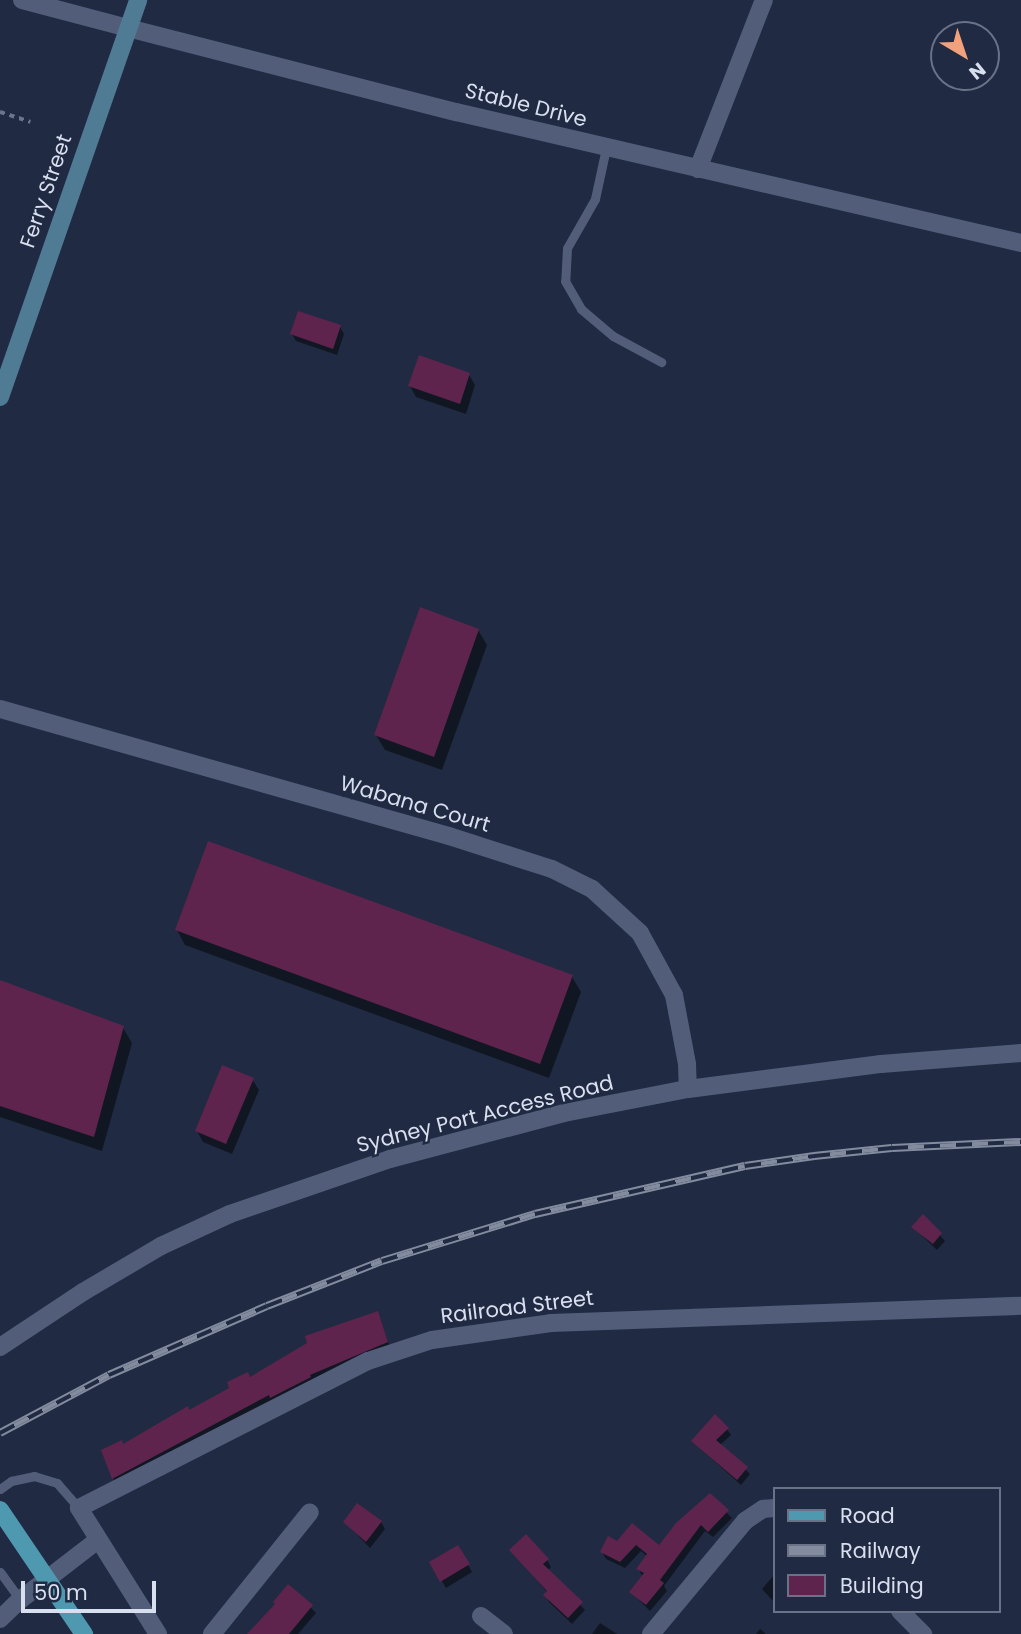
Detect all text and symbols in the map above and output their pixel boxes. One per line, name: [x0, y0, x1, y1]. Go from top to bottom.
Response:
north arrow: [930, 21, 1000, 91]
text: N: [963, 56, 991, 86]
street label: Stable Drive: [462, 78, 590, 132]
street label: Ferry Street: [15, 131, 77, 251]
street label: Wabana Court: [337, 771, 493, 837]
street label: Sydney Port Access Road: [354, 1070, 616, 1158]
street label: Railroad Street: [439, 1285, 595, 1329]
legend: [772, 1487, 1000, 1613]
text: Road: [840, 1501, 895, 1530]
text: Railway: [840, 1536, 921, 1565]
scale bar: [24, 1568, 159, 1612]
text: Building: [840, 1571, 924, 1600]
text: 50 m: [34, 1578, 88, 1607]

